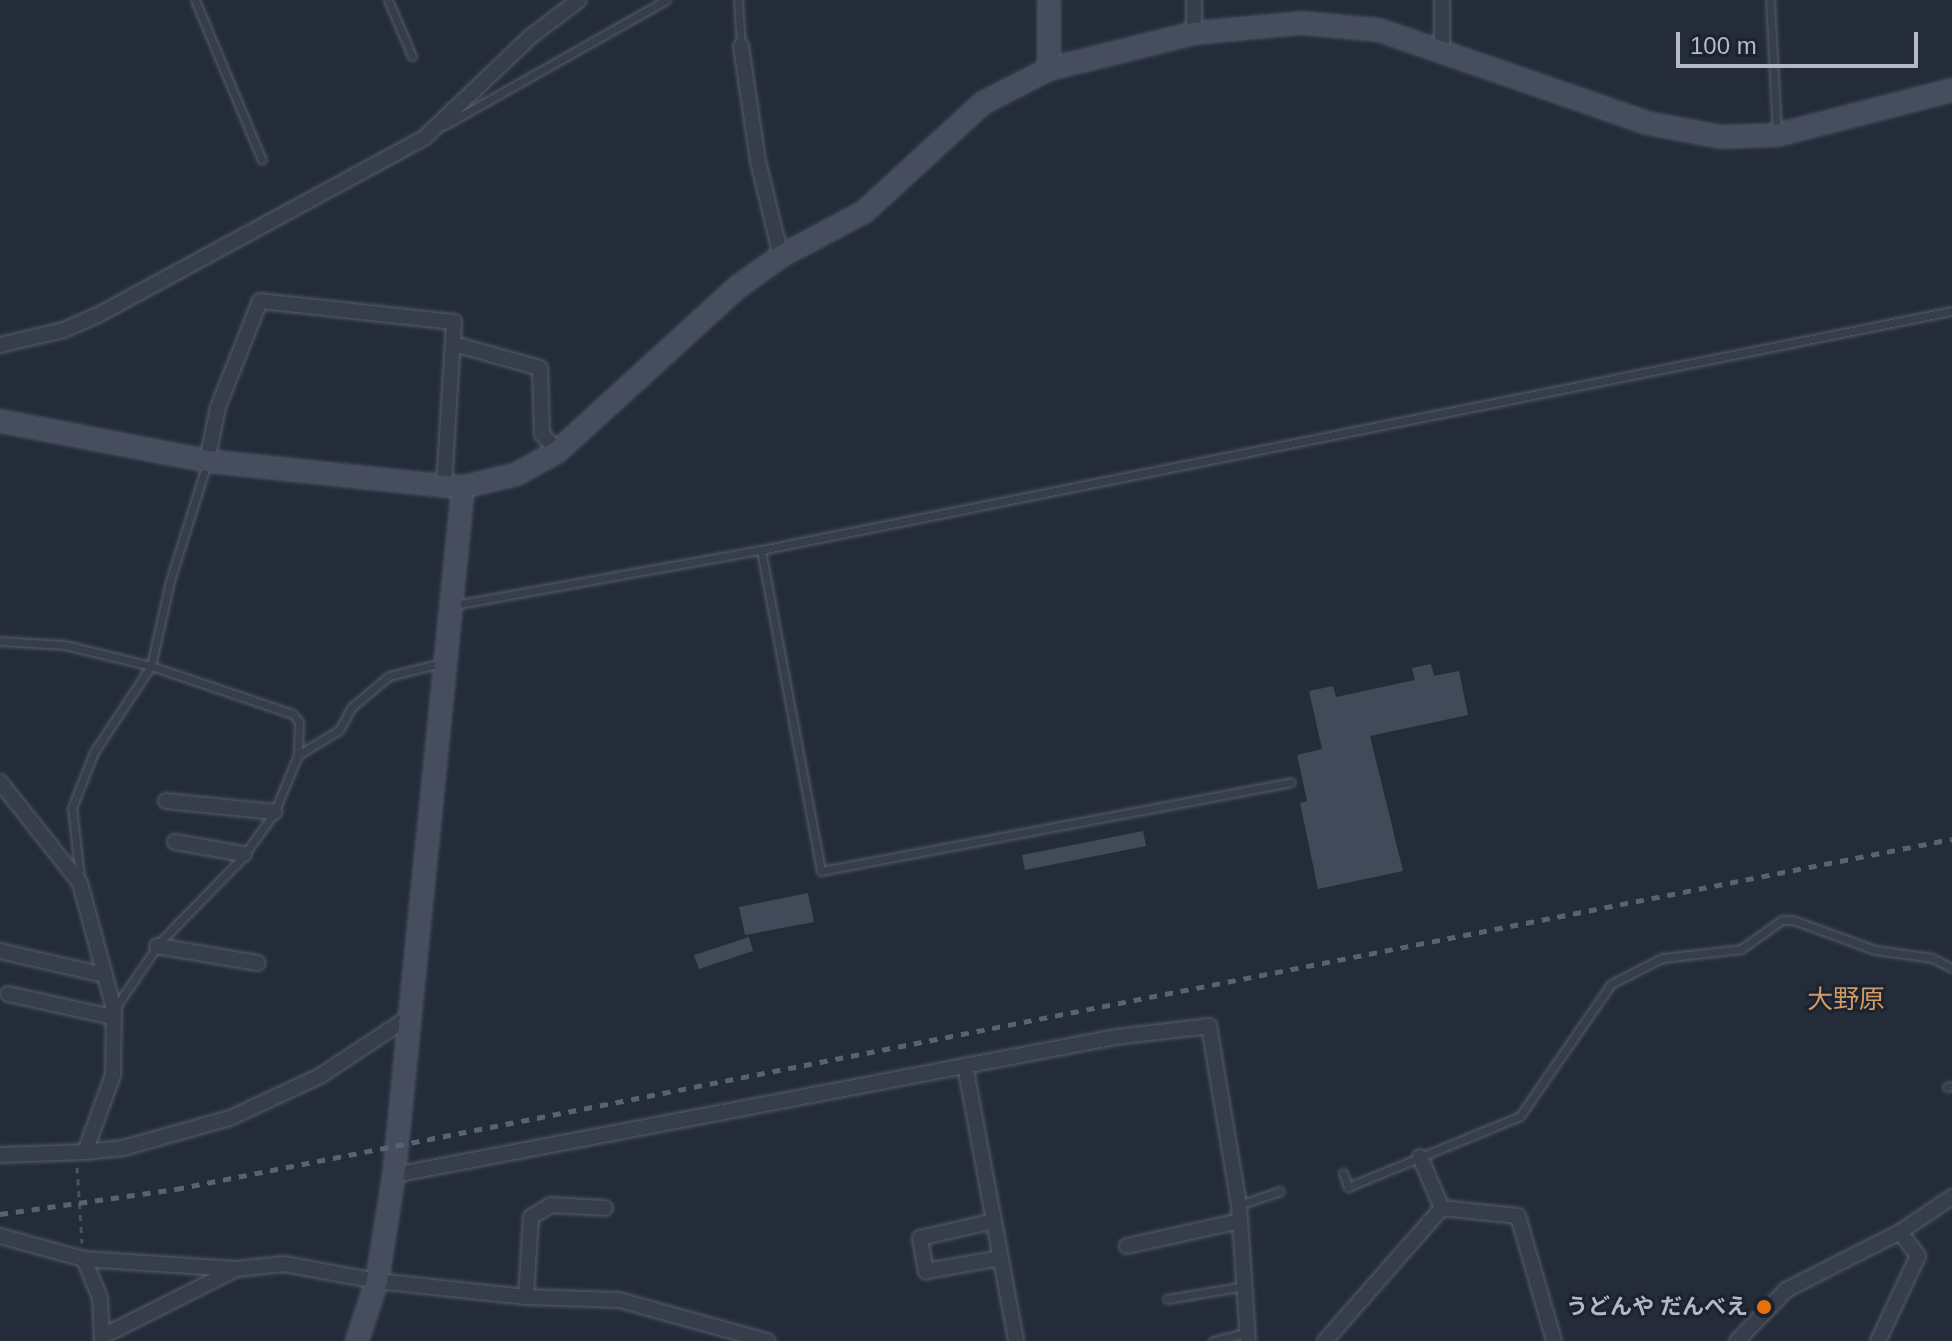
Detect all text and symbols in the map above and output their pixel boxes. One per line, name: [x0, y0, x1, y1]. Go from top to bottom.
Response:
scale bar: [1680, 16, 1922, 66]
text: 100 m: [1690, 32, 1757, 59]
district label: 大野原: [1807, 984, 1885, 1016]
place label: うどんや だんべえ: [1566, 1294, 1748, 1320]
marker: うどんや だんべえ: [1755, 1298, 1773, 1316]

